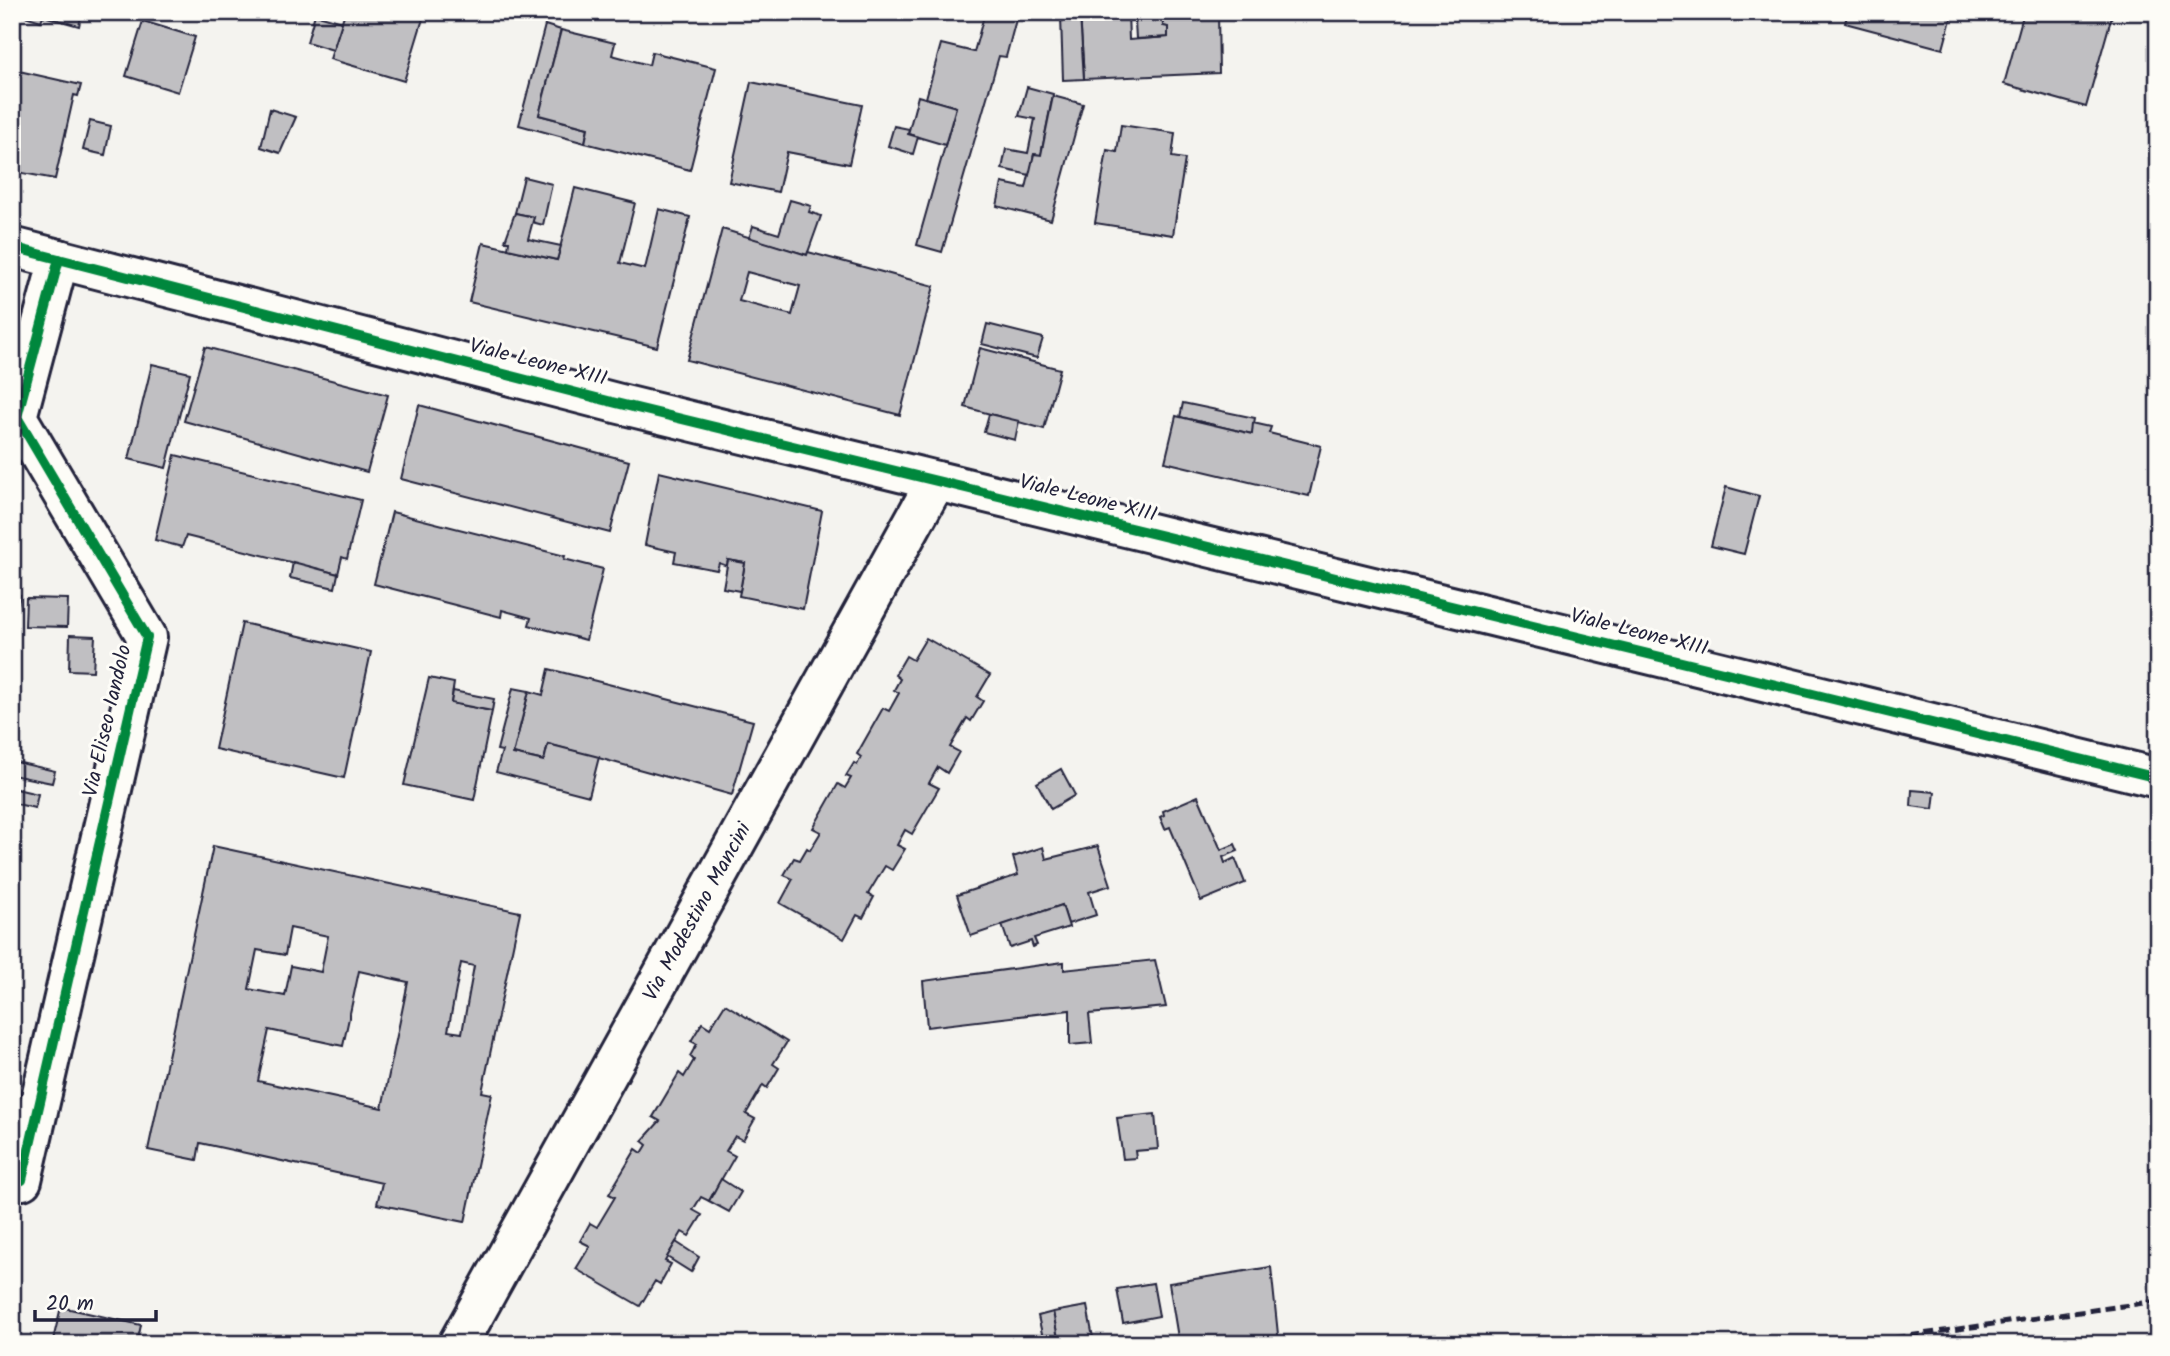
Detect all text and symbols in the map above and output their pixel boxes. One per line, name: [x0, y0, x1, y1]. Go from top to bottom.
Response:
street label: Viale Leone XIII: [466, 330, 610, 396]
street label: Viale Leone XIII: [1016, 466, 1160, 532]
street label: Viale Leone XIII: [1567, 600, 1711, 666]
street label: Via Eliseo Iandolo: [74, 642, 142, 800]
street label: Via Modestino Mancini: [634, 816, 761, 1007]
scale bar: [35, 1279, 156, 1323]
text: 20 m: [46, 1288, 94, 1321]

